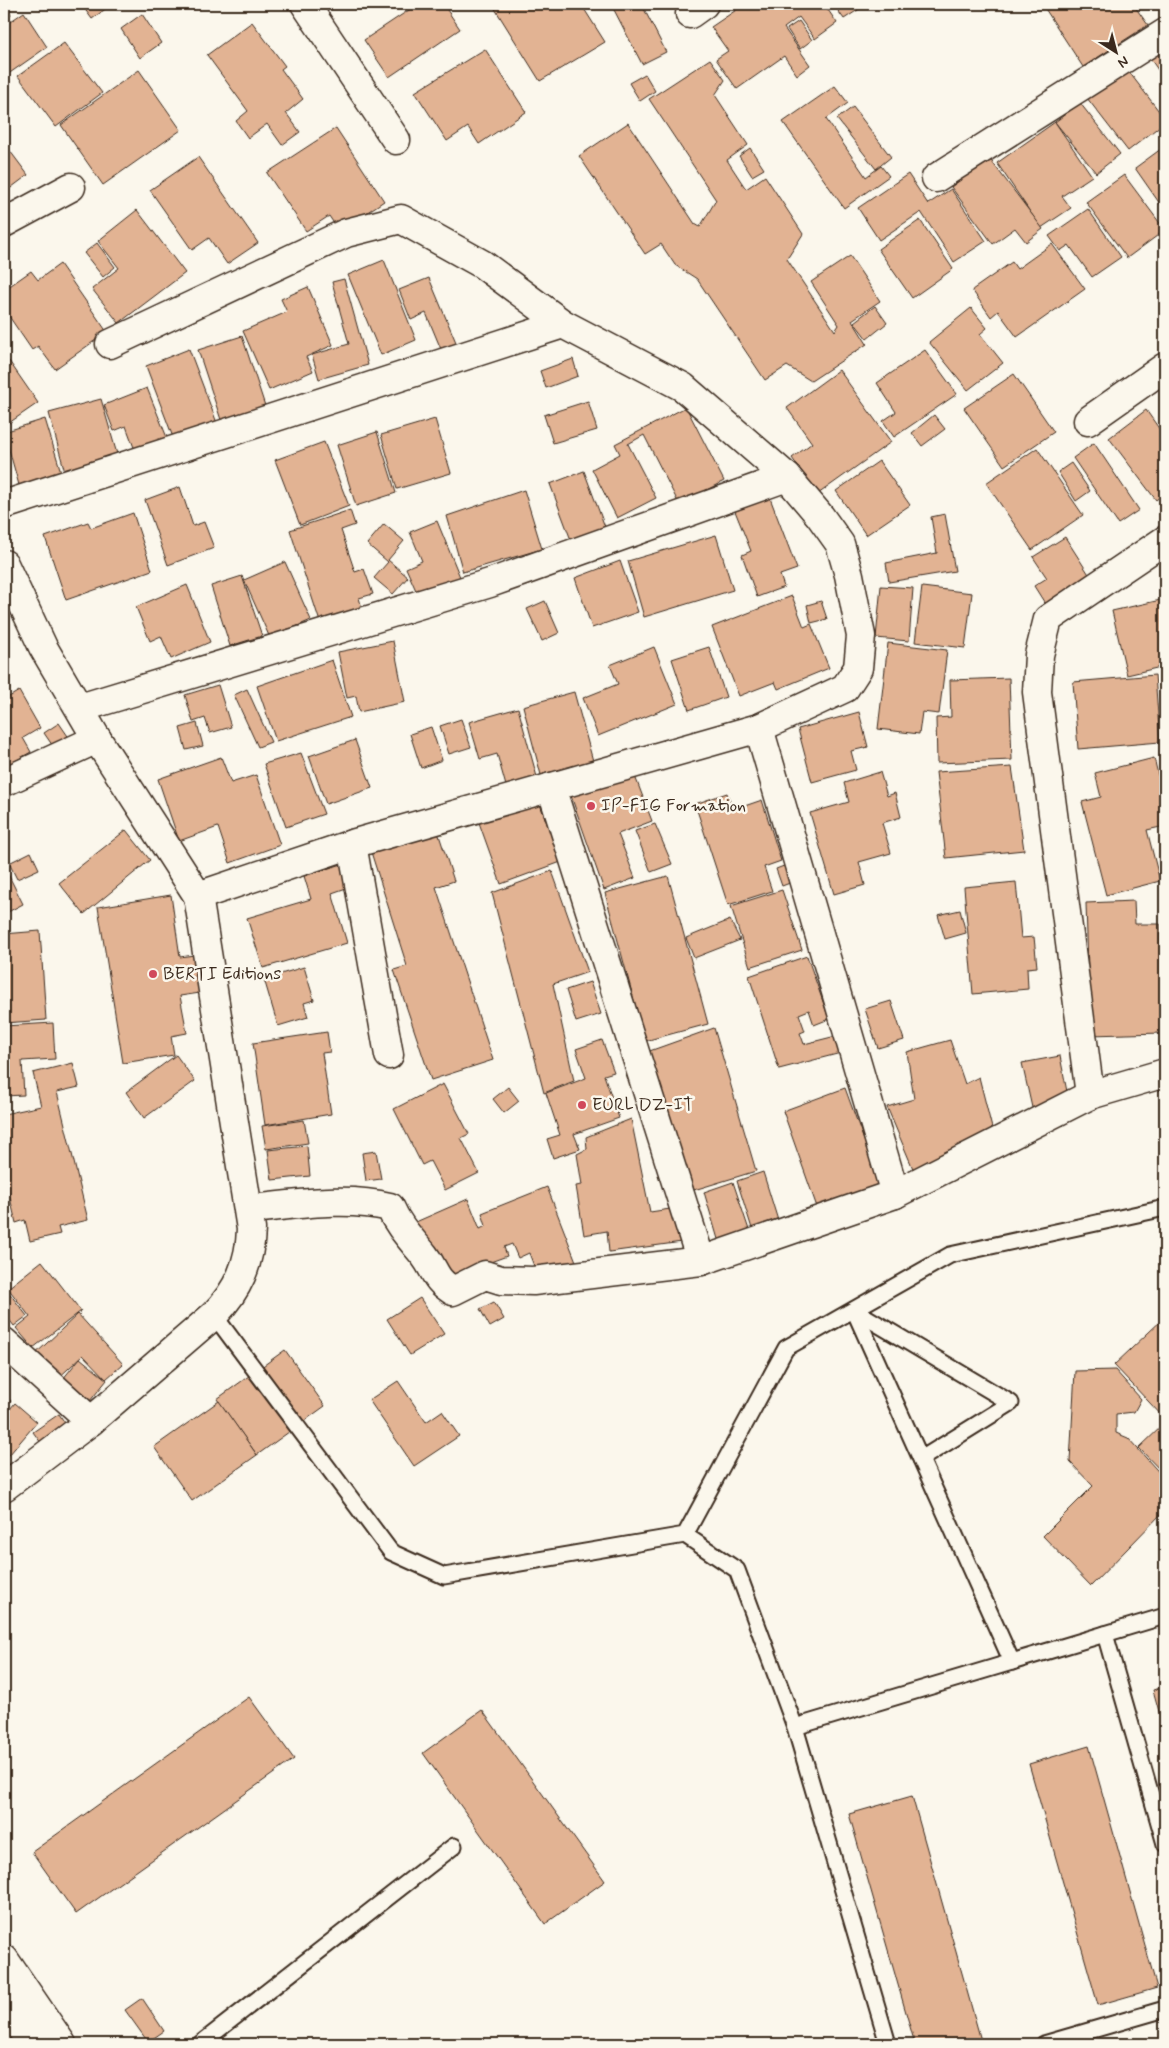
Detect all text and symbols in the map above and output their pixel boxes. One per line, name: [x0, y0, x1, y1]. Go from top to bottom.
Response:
north arrow: [1092, 28, 1142, 78]
text: N: [1114, 52, 1132, 72]
place label: IP-FIG Formation: [601, 794, 746, 818]
marker: IP-FIG Formation: [585, 800, 597, 812]
place label: BERTI Editions: [163, 962, 281, 986]
marker: BERTI Editions: [147, 968, 159, 980]
place label: EURL DZ-IT: [592, 1093, 693, 1117]
marker: EURL DZ-IT: [576, 1099, 588, 1111]

